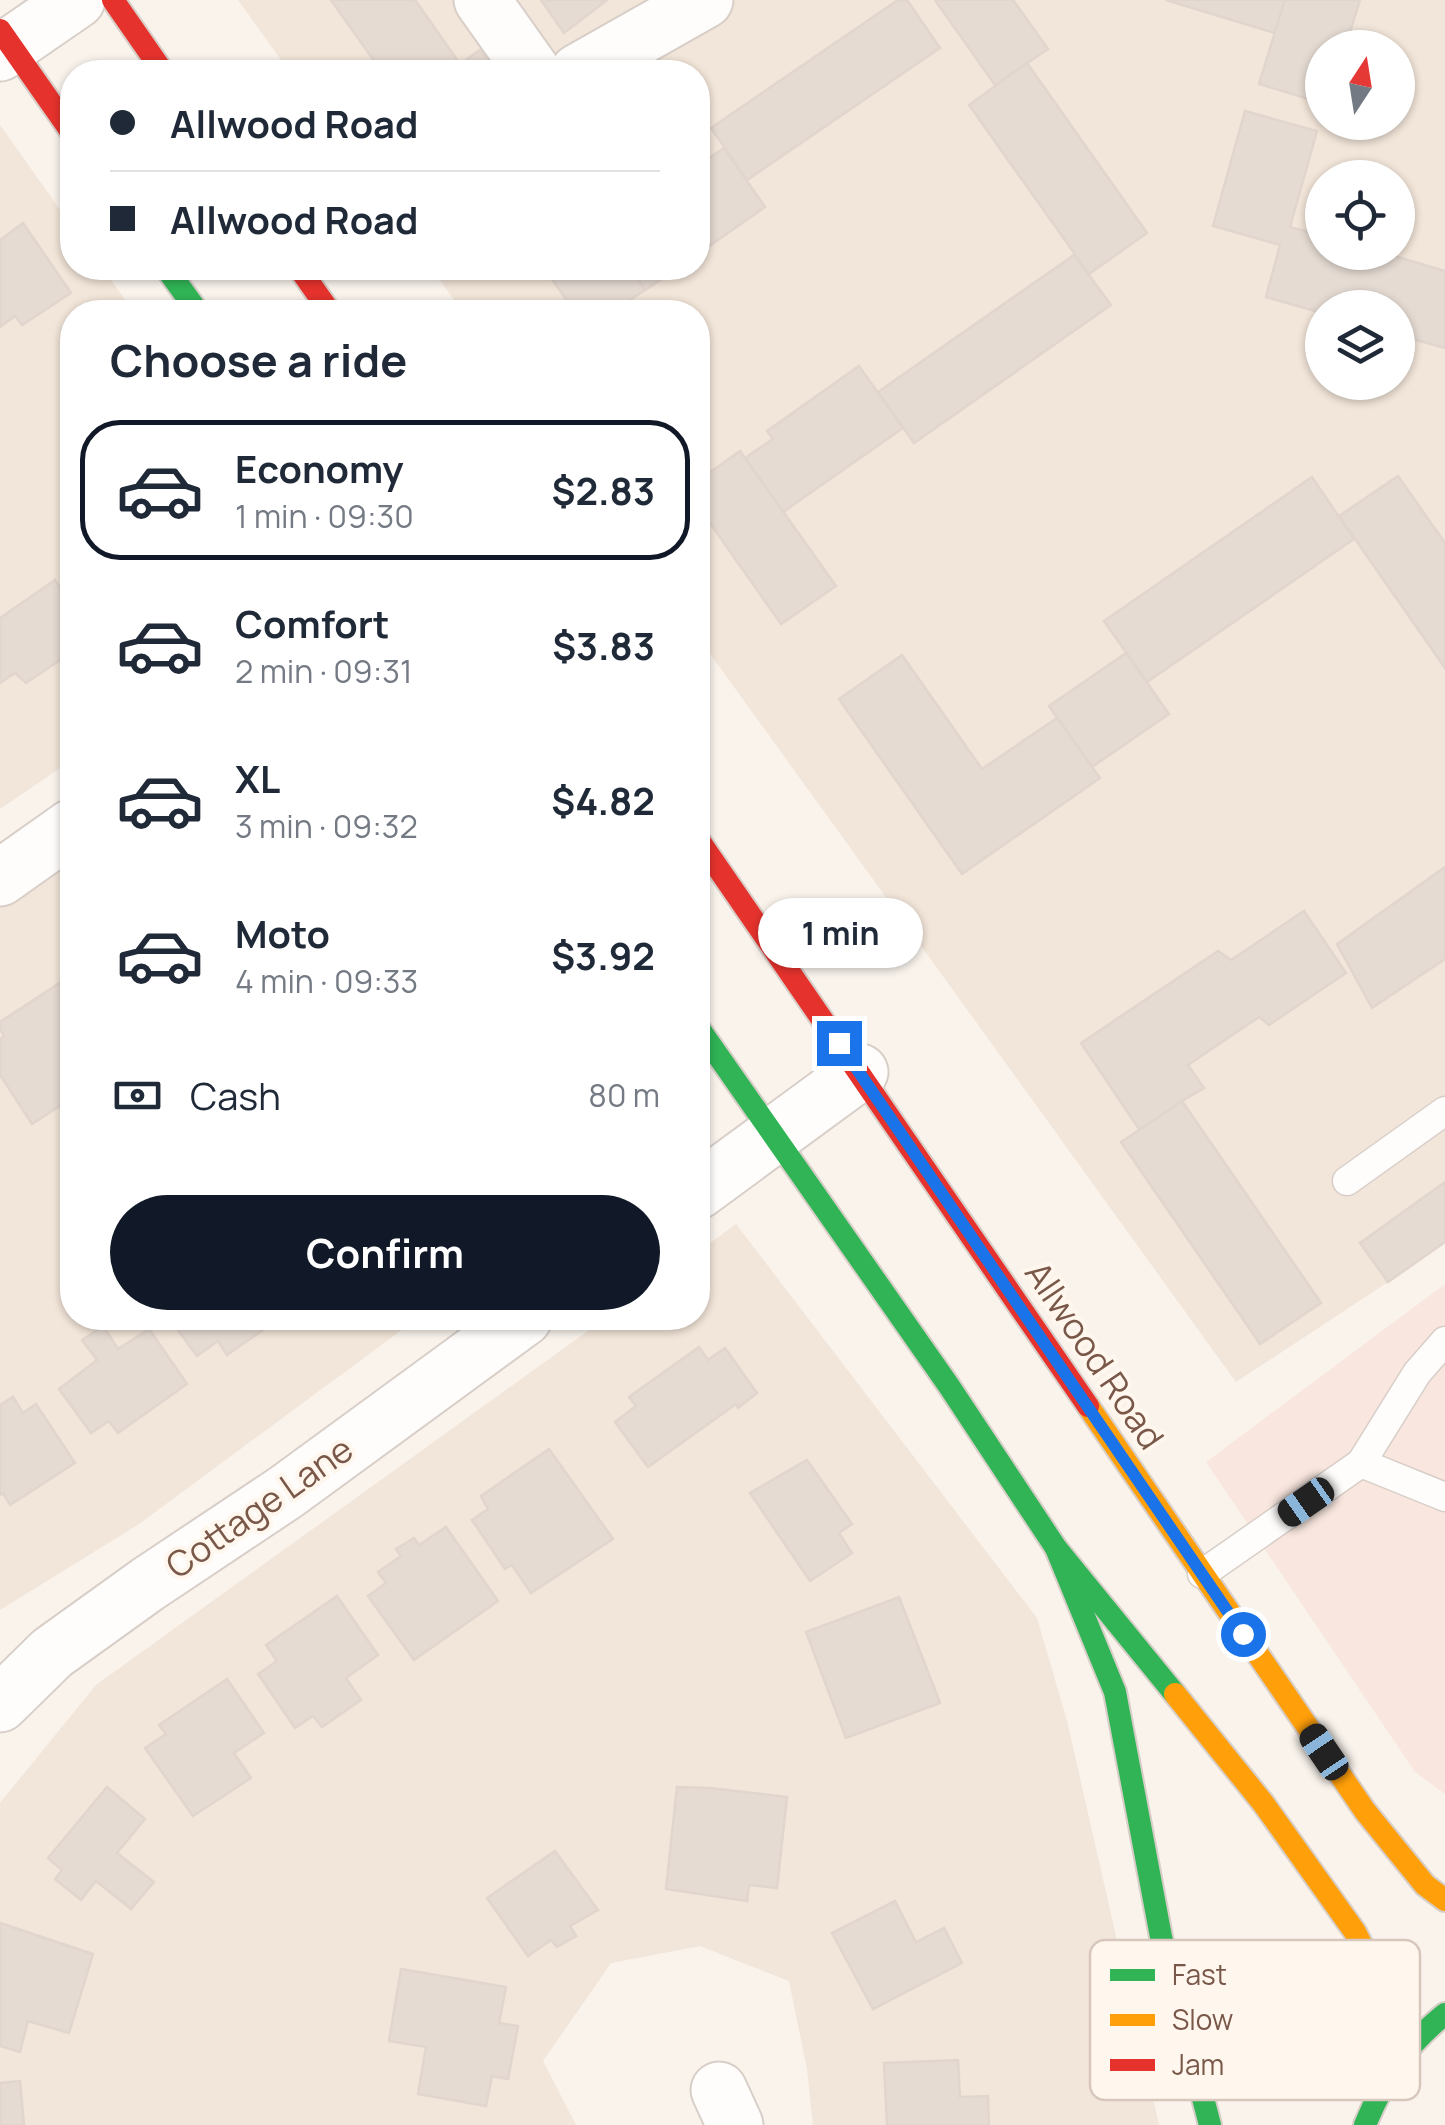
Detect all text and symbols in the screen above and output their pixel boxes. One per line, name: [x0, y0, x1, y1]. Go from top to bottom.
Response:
north arrow: [1305, 30, 1415, 140]
map controls: [1305, 30, 1415, 400]
text: Allwood Road: [170, 97, 418, 149]
button: locate: [1305, 160, 1415, 270]
text: Allwood Road: [170, 193, 418, 245]
button: layers: [1305, 290, 1415, 400]
text: Choose a ride: [110, 329, 407, 391]
text: Economy: [235, 442, 404, 494]
icon: car: [115, 445, 205, 535]
text: $2.83: [552, 464, 655, 516]
text: 1 min · 09:30: [235, 494, 414, 538]
text: Comfort: [235, 597, 389, 649]
icon: car: [115, 600, 205, 690]
text: $3.83: [552, 619, 655, 671]
text: 2 min · 09:31: [235, 649, 412, 693]
text: XL: [235, 752, 280, 804]
icon: car: [115, 755, 205, 845]
text: $4.82: [551, 774, 655, 826]
text: 3 min · 09:32: [235, 804, 418, 848]
callout: 1 min: [756, 898, 922, 968]
text: Moto: [235, 907, 330, 959]
icon: car: [115, 910, 205, 1000]
text: 1 min: [801, 911, 880, 955]
text: $3.92: [551, 929, 655, 981]
text: 4 min · 09:33: [235, 959, 418, 1003]
route end: [817, 1021, 862, 1066]
icon: cash: [110, 1068, 165, 1123]
text: Cash: [190, 1069, 281, 1121]
text: 80 m: [588, 1073, 660, 1117]
button: Confirm: [110, 1195, 660, 1310]
street label: Allwood Road: [1014, 1252, 1176, 1458]
street label: Cottage Lane: [156, 1425, 362, 1589]
car: [1273, 1473, 1339, 1531]
route start: [1221, 1612, 1266, 1657]
car: [1295, 1719, 1353, 1785]
legend: [1090, 1940, 1420, 2100]
text: Fast: [1172, 1955, 1227, 1993]
text: Slow: [1172, 2000, 1233, 2038]
text: Jam: [1172, 2045, 1224, 2083]

